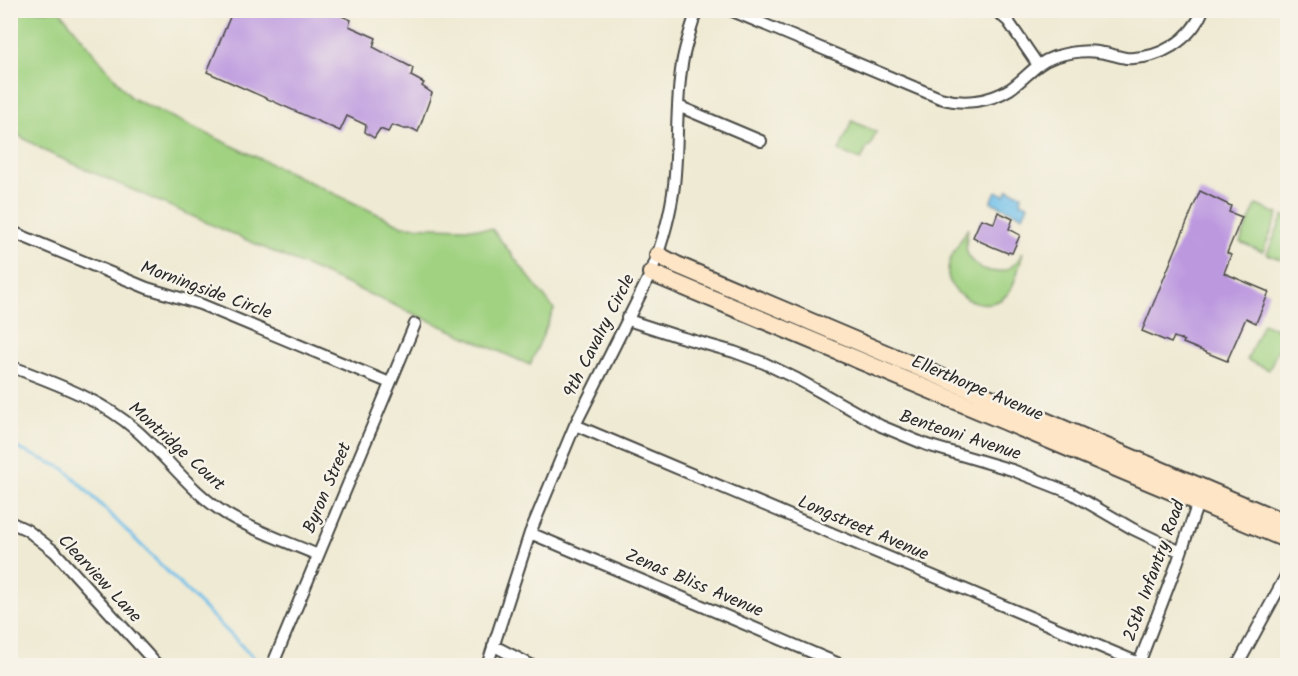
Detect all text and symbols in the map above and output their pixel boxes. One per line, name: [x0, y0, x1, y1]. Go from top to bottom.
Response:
street label: Morningside Circle: [136, 254, 276, 328]
street label: 9th Cavalry Circle: [556, 269, 644, 403]
street label: Ellerthorpe Avenue: [906, 348, 1048, 430]
street label: Montridge Court: [121, 395, 232, 499]
street label: Benteoni Avenue: [895, 403, 1025, 469]
street label: Byron Street: [296, 437, 361, 538]
street label: Longstreet Avenue: [793, 488, 933, 570]
street label: 25th Infantry Road: [1116, 495, 1194, 646]
street label: Clearview Lane: [50, 528, 148, 630]
street label: Zenas Bliss Avenue: [620, 542, 768, 626]

